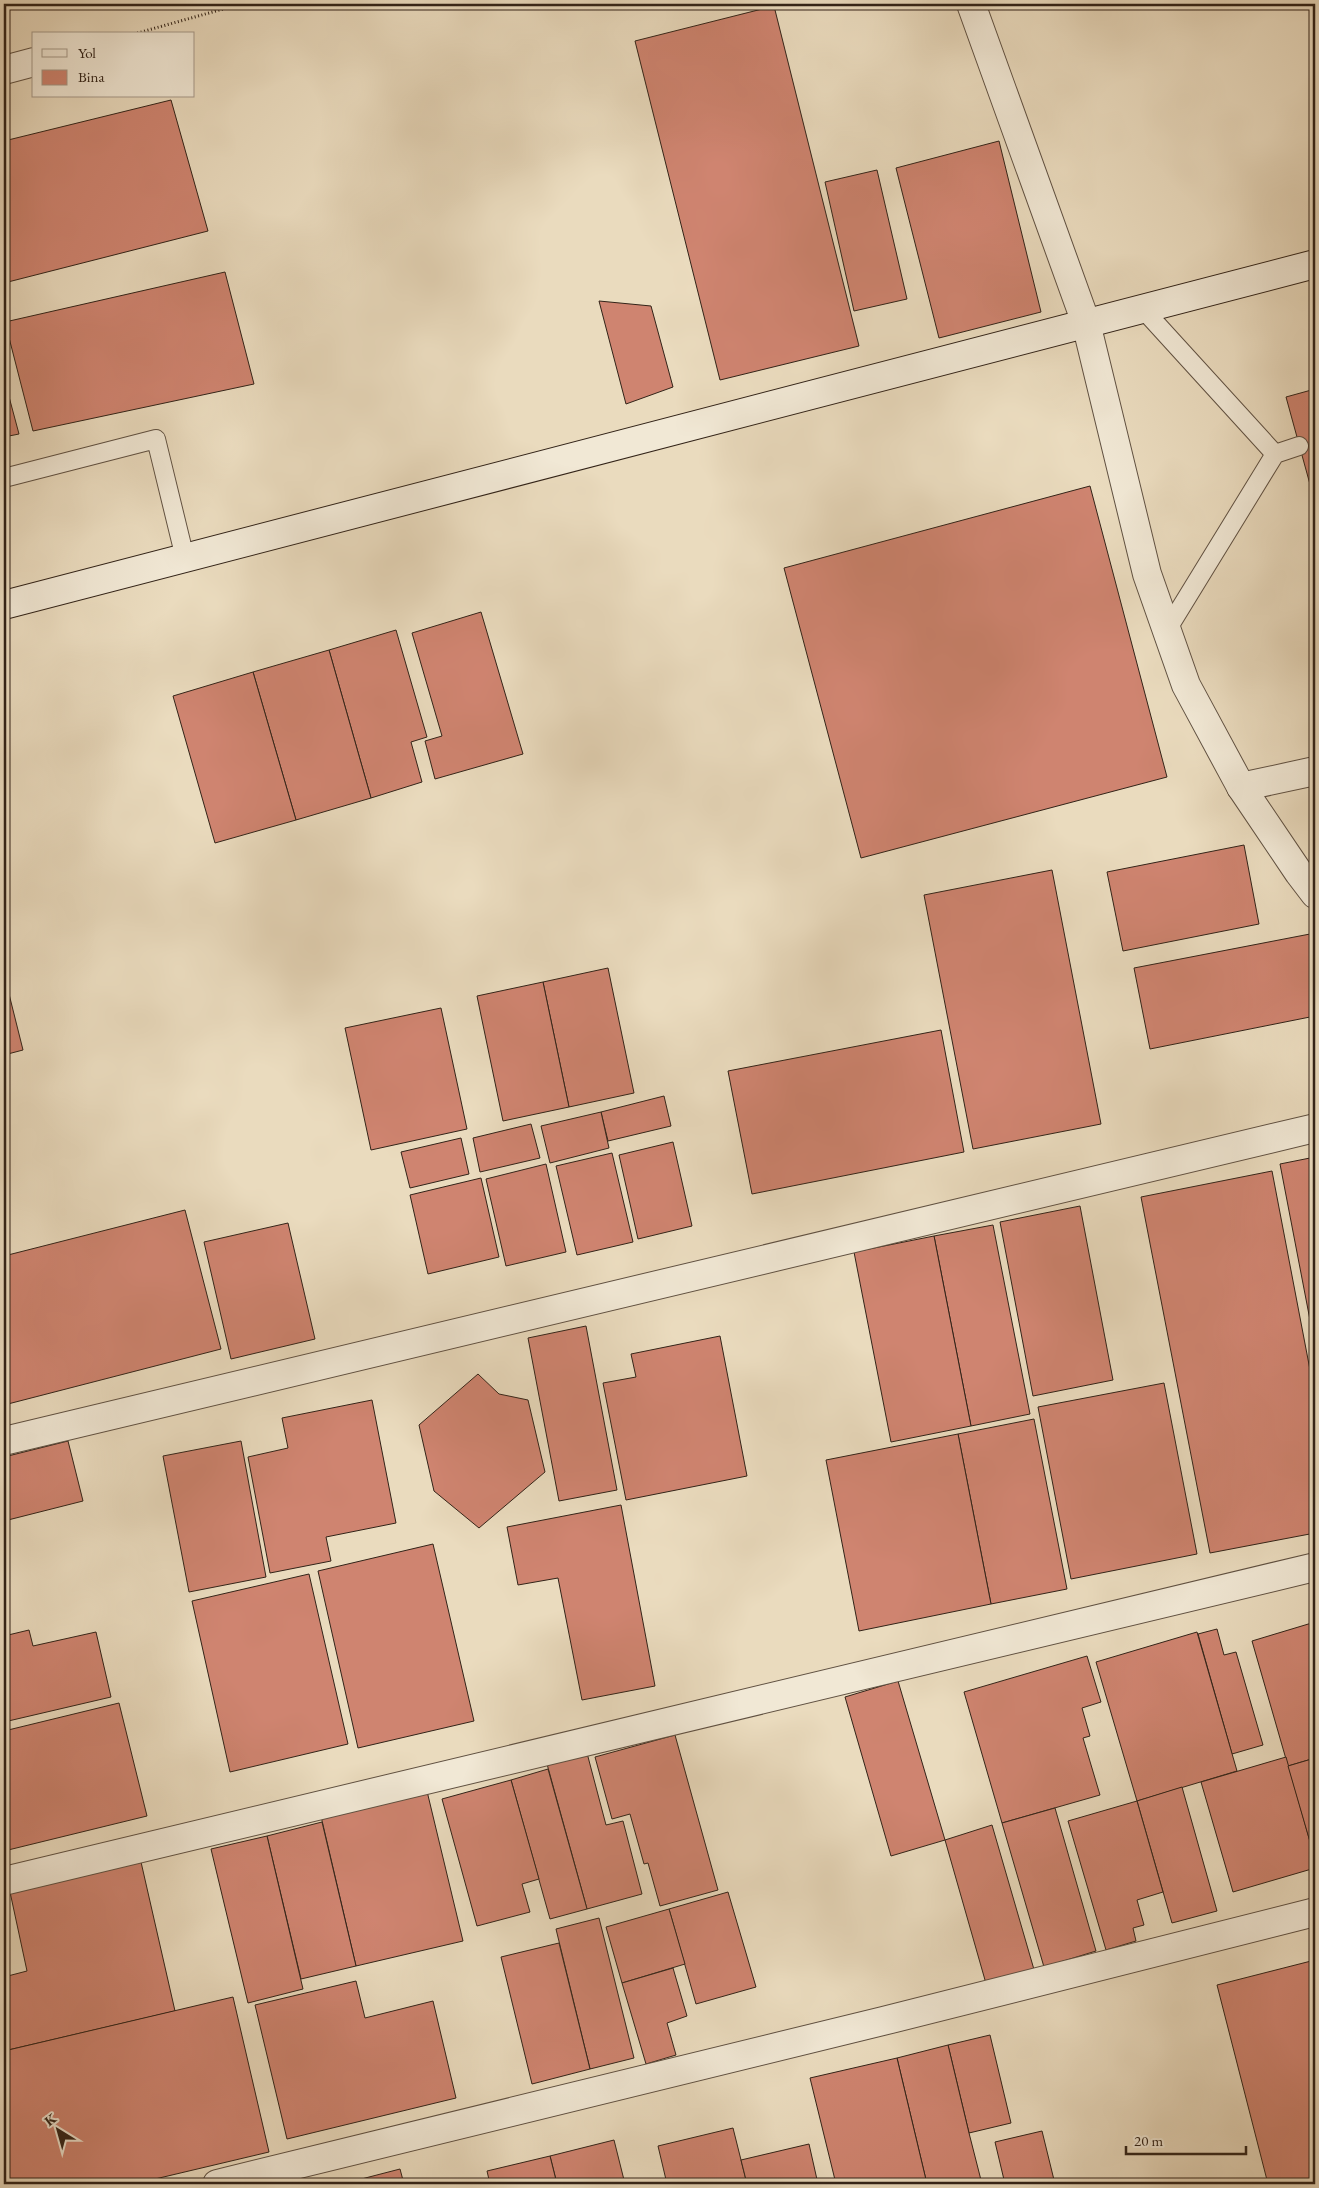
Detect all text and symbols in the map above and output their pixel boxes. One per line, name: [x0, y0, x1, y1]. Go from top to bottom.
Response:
legend: [32, 32, 195, 98]
text: Yol: [78, 43, 96, 62]
text: Bina: [78, 67, 104, 86]
north arrow: [32, 2106, 82, 2156]
text: K: [40, 2109, 60, 2130]
scale bar: [1126, 2123, 1246, 2155]
text: 20 m: [1134, 2131, 1163, 2150]

